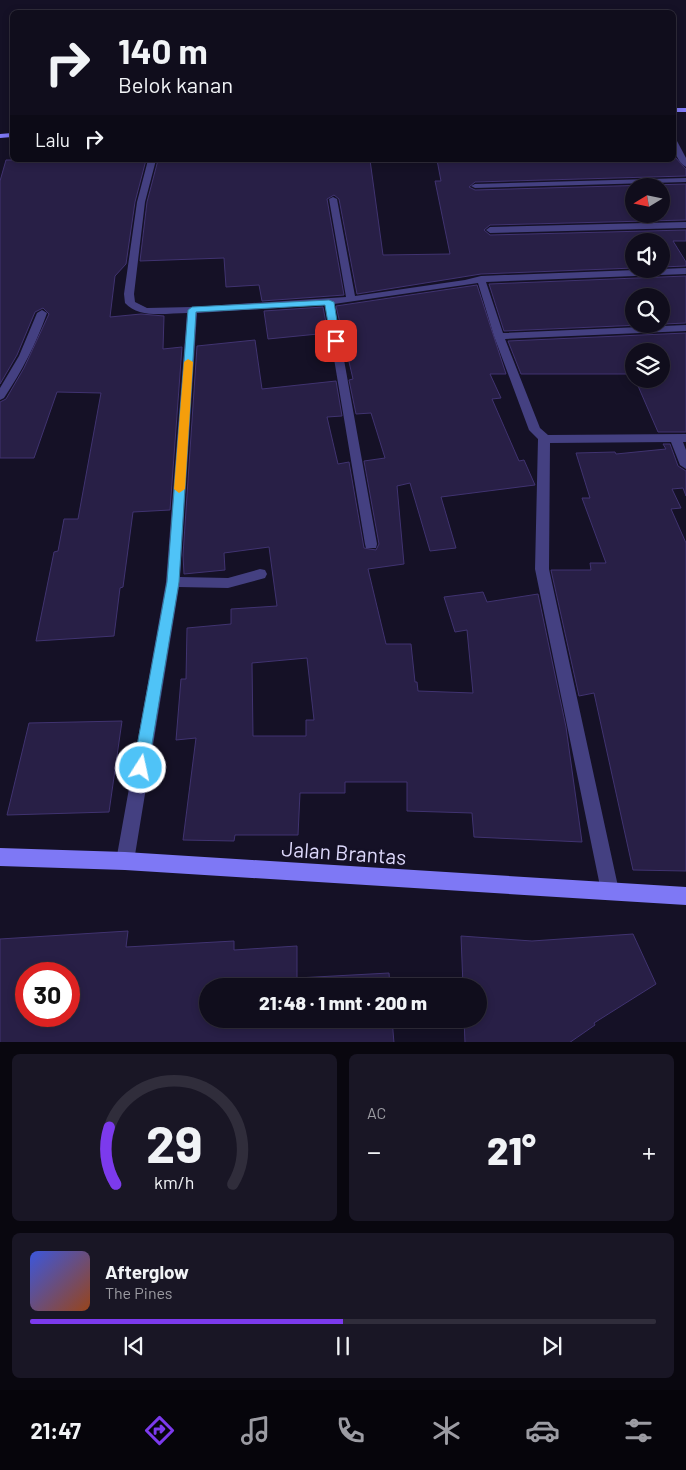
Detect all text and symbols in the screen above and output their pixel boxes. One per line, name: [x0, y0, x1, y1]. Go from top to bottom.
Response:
text: 140 m: [118, 29, 208, 71]
icon: right: [35, 30, 100, 95]
text: Belok kanan: [118, 71, 233, 97]
icon: right: [80, 125, 108, 153]
text: Lalu: [35, 128, 70, 151]
north arrow: [625, 178, 670, 222]
map controls: [625, 178, 670, 388]
button: sound: [625, 233, 670, 278]
button: search: [625, 288, 670, 333]
pin: [315, 320, 357, 362]
icon: arrive: [322, 327, 350, 355]
button: layers: [625, 343, 670, 388]
position arrow: [114, 741, 166, 793]
street label: Jalan Brantas: [281, 835, 407, 869]
speed limit sign: 30: [15, 962, 80, 1027]
text: 21:48 · 1 mnt · 200 m: [259, 991, 427, 1014]
text: AC: [367, 1103, 386, 1122]
text: 29: [146, 1111, 203, 1173]
text: 21°: [487, 1127, 536, 1173]
text: −: [367, 1134, 381, 1168]
text: +: [642, 1134, 656, 1168]
text: km/h: [154, 1171, 195, 1193]
text: Afterglow: [105, 1260, 189, 1283]
text: The Pines: [105, 1283, 173, 1302]
icon: previous: [120, 1332, 148, 1360]
icon: pause: [329, 1332, 357, 1360]
icon: next: [538, 1332, 566, 1360]
icon: directions: [142, 1413, 177, 1448]
icon: music: [238, 1413, 273, 1448]
icon: phone: [333, 1413, 368, 1448]
icon: climate: [429, 1413, 464, 1448]
icon: car: [525, 1413, 560, 1448]
icon: filters: [621, 1413, 656, 1448]
text: 21:47: [30, 1417, 81, 1443]

